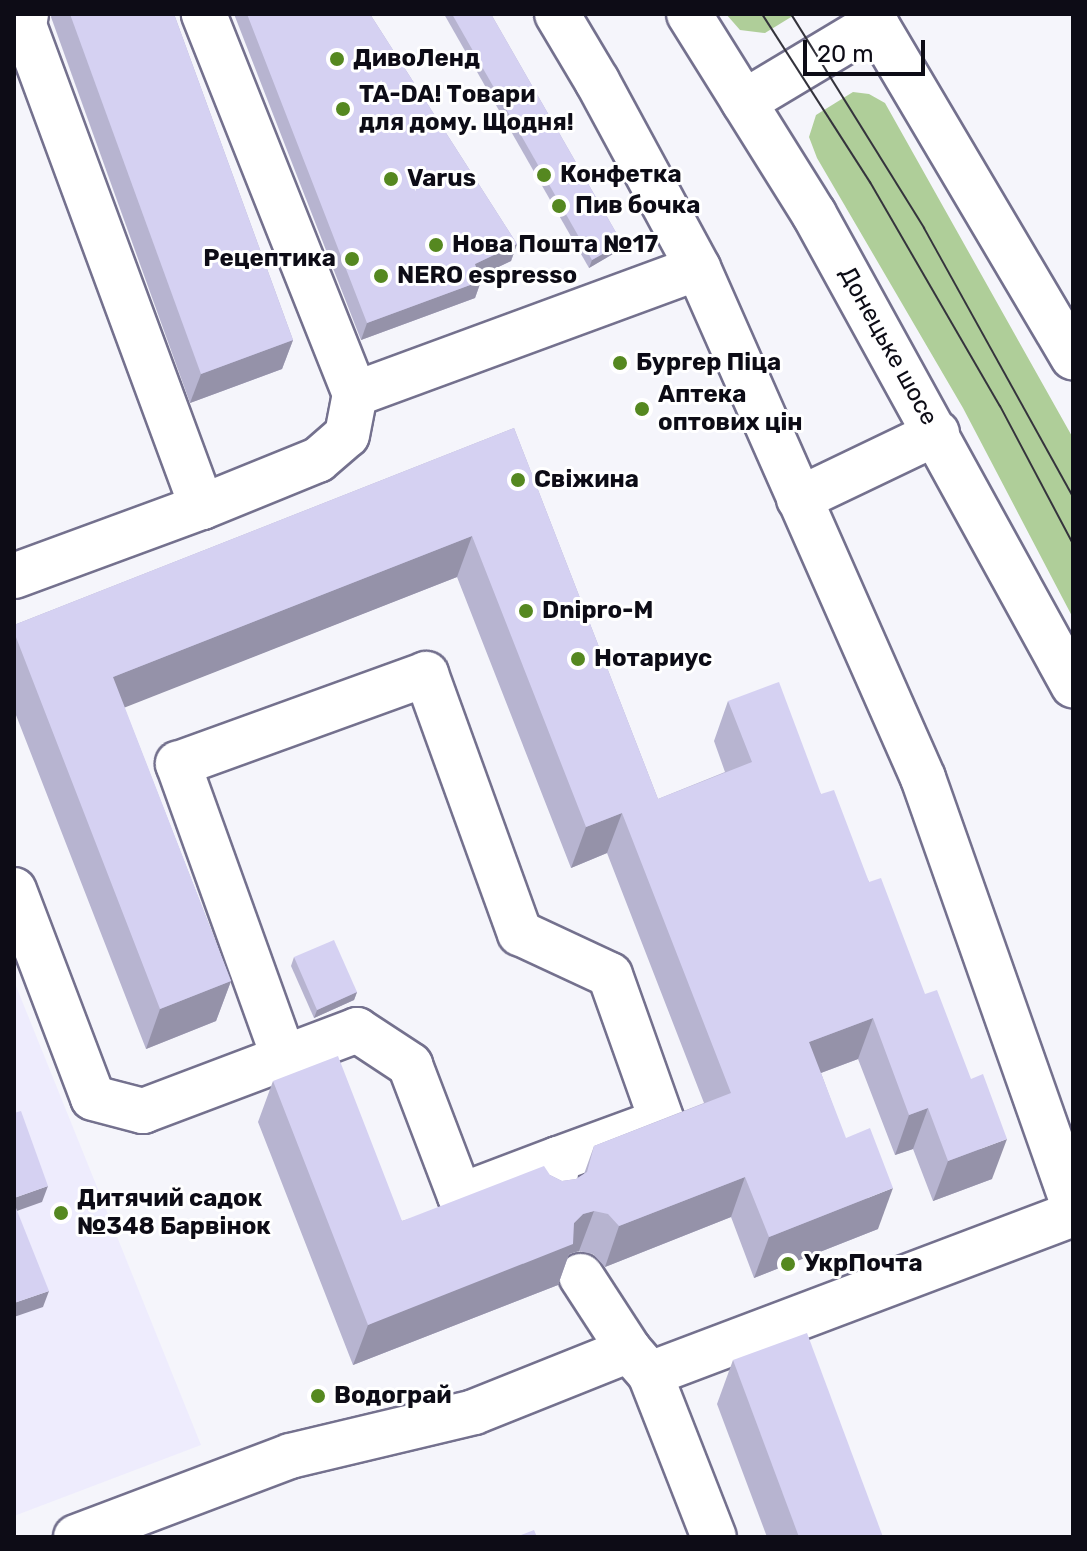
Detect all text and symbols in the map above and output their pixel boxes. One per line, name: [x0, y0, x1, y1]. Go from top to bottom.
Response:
scale bar: [807, 24, 929, 74]
text: 20 m: [817, 40, 874, 68]
place label: ДивоЛенд: [353, 45, 480, 73]
marker: ДивоЛенд: [328, 50, 346, 68]
place label: TA-DA! Товари для дому. Щодня!: [359, 81, 574, 137]
marker: TA-DA! Товари для дому. Щодня!: [334, 100, 352, 118]
place label: Конфетка: [560, 161, 682, 189]
place label: Varus: [407, 165, 476, 193]
marker: Конфетка: [535, 166, 553, 184]
marker: Varus: [382, 170, 400, 188]
place label: Пив бочка: [575, 192, 700, 220]
marker: Пив бочка: [550, 197, 568, 215]
place label: Нова Пошта №17: [452, 231, 658, 259]
marker: Нова Пошта №17: [427, 236, 445, 254]
place label: Рецептика: [203, 245, 336, 273]
marker: Рецептика: [343, 250, 361, 268]
place label: NERO espresso: [397, 262, 577, 290]
street label: Донецьке шосе: [833, 262, 943, 430]
marker: NERO espresso: [372, 267, 390, 285]
place label: Бургер Піца: [636, 349, 781, 377]
marker: Бургер Піца: [611, 354, 629, 372]
place label: Аптека оптових цін: [658, 381, 803, 437]
marker: Аптека оптових цін: [633, 400, 651, 418]
place label: Свіжина: [534, 466, 639, 494]
marker: Свіжина: [509, 471, 527, 489]
place label: Dnipro-M: [542, 597, 653, 625]
marker: Dnipro-M: [517, 602, 535, 620]
place label: Нотариус: [594, 645, 712, 673]
marker: Нотариус: [569, 650, 587, 668]
place label: Дитячий садок №348 Барвінок: [77, 1185, 271, 1241]
marker: Дитячий садок №348 Барвінок: [52, 1204, 70, 1222]
place label: УкрПочта: [804, 1250, 923, 1278]
marker: УкрПочта: [779, 1255, 797, 1273]
place label: Водограй: [334, 1382, 452, 1410]
marker: Водограй: [309, 1387, 327, 1405]

